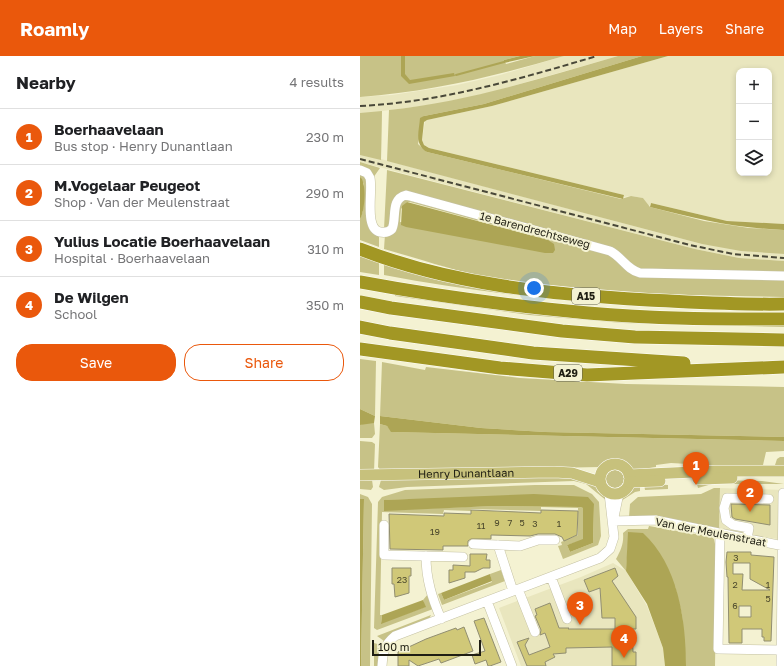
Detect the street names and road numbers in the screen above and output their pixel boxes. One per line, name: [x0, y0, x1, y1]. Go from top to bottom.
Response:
street label: 1e Barendrechtseweg: [478, 209, 592, 251]
road number: A15: [572, 288, 600, 304]
road number: A29: [554, 365, 582, 381]
street label: Henry Dunantlaan: [418, 466, 514, 480]
street label: Van der Meulenstraat: [654, 514, 768, 549]

